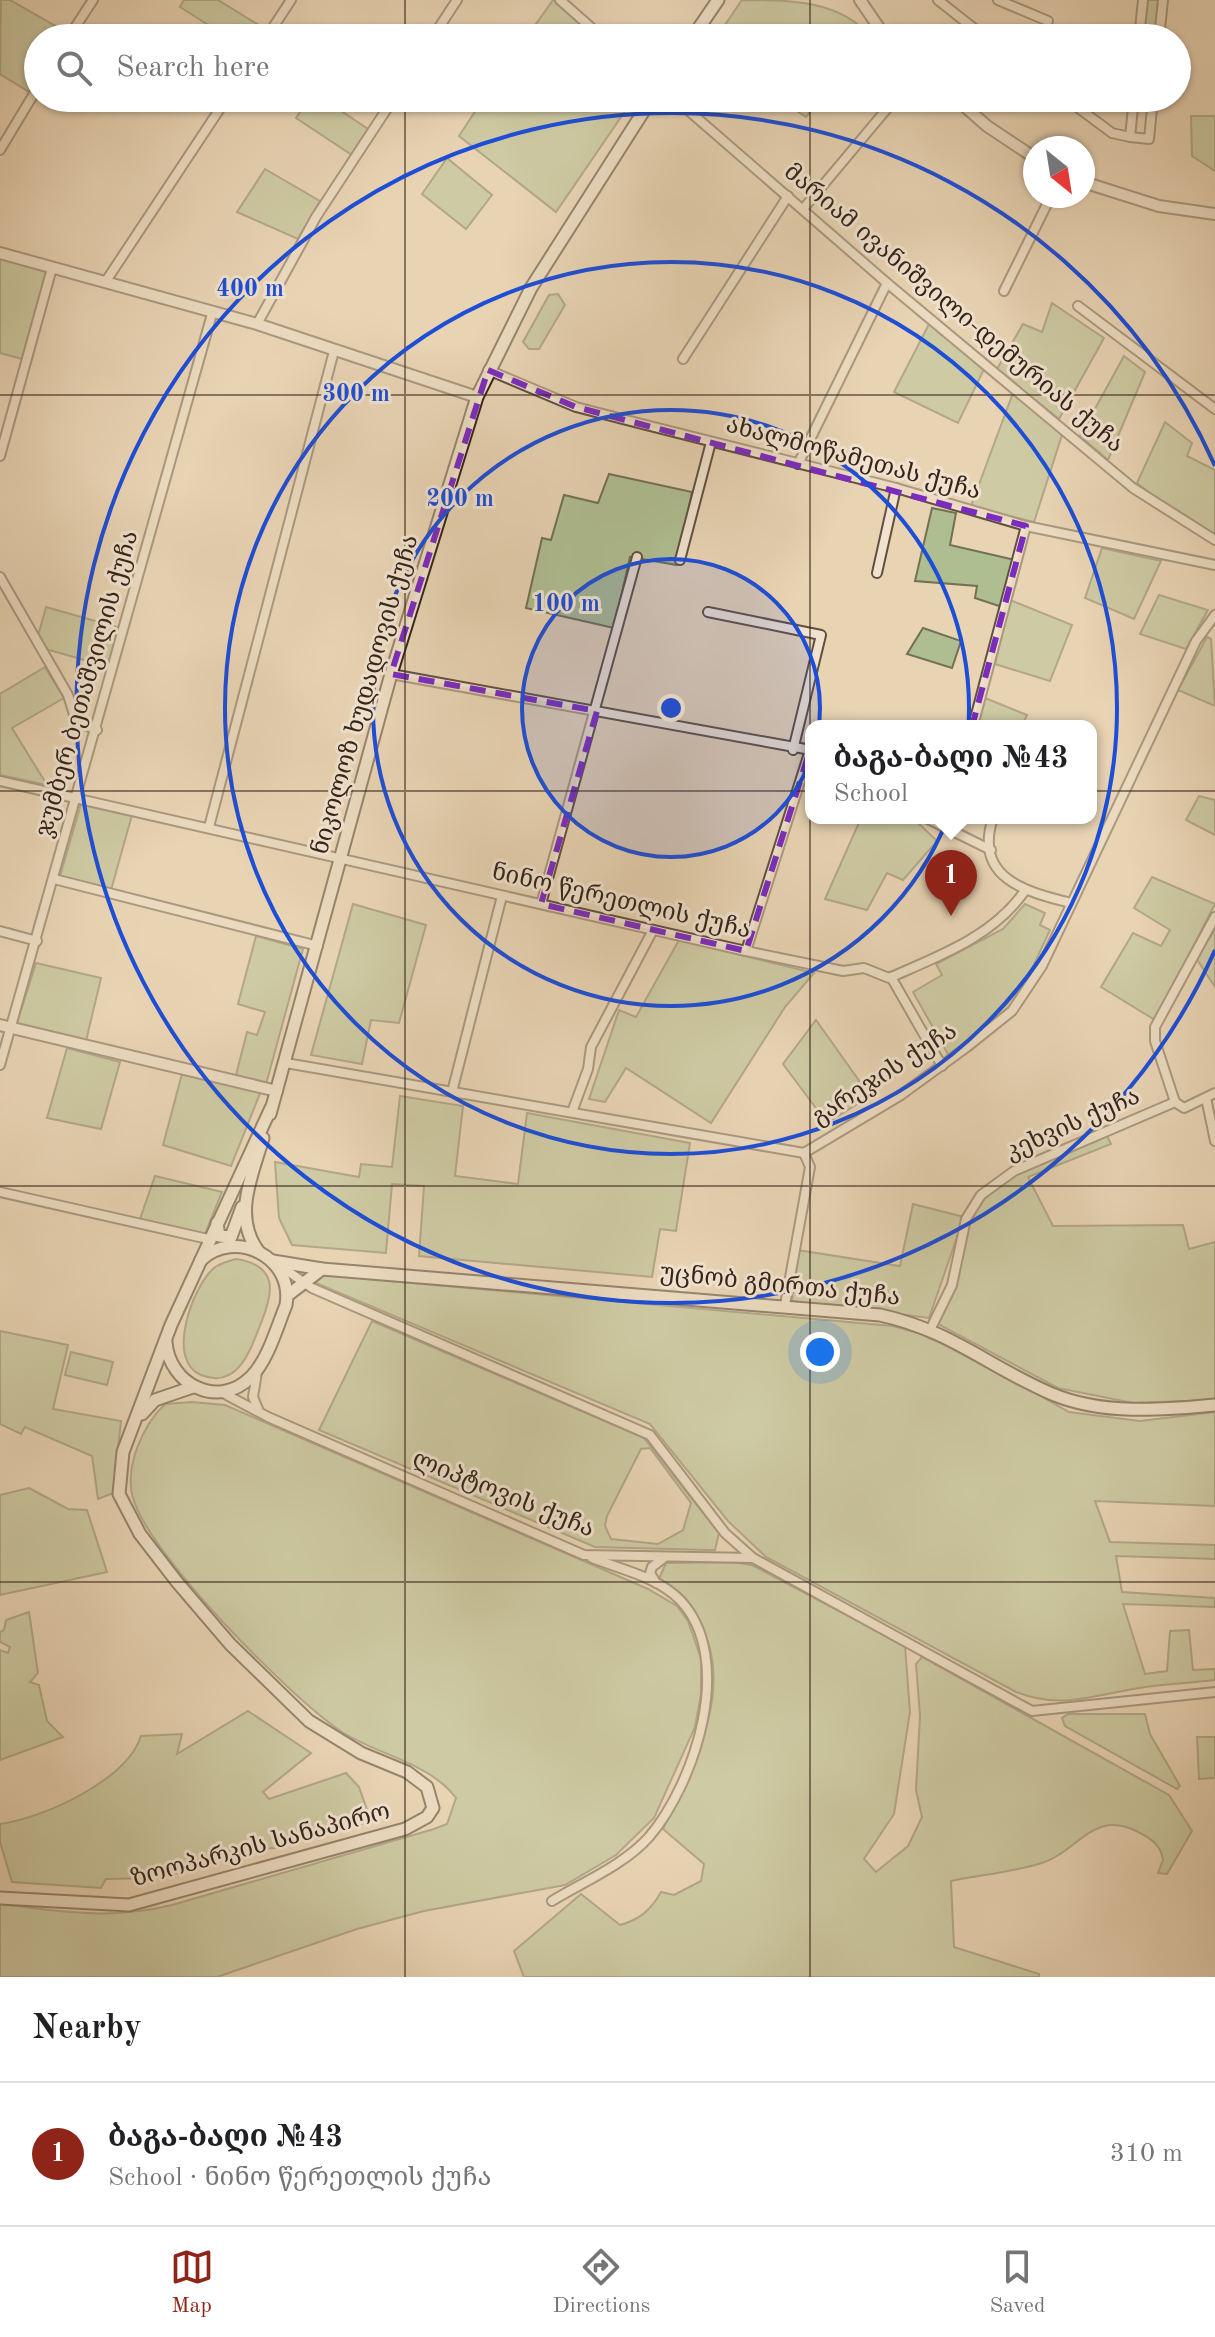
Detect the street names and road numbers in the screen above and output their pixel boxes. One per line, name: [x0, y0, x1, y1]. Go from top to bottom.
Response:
street label: მარიამ ივანიშვილი-დემურიას ქუჩა: [779, 159, 1128, 458]
street label: ახალმოწამეთას ქუჩა: [723, 413, 983, 505]
street label: ჯუმბერ ბეთაშვილის ქუჩა: [33, 528, 143, 840]
street label: ნიკოლოზ ხუდადოვის ქუჩა: [308, 532, 423, 858]
street label: ნინო წერეთლის ქუჩა: [489, 860, 753, 944]
street label: გარეჯის ქუჩა: [808, 1019, 962, 1131]
street label: კეხვის ქუჩა: [1002, 1085, 1144, 1165]
street label: უცნობ გმირთა ქუჩა: [659, 1260, 901, 1311]
street label: ლიპტოვის ქუჩა: [409, 1448, 597, 1542]
street label: ზოოპარკის სანაპირო: [129, 1799, 393, 1892]

